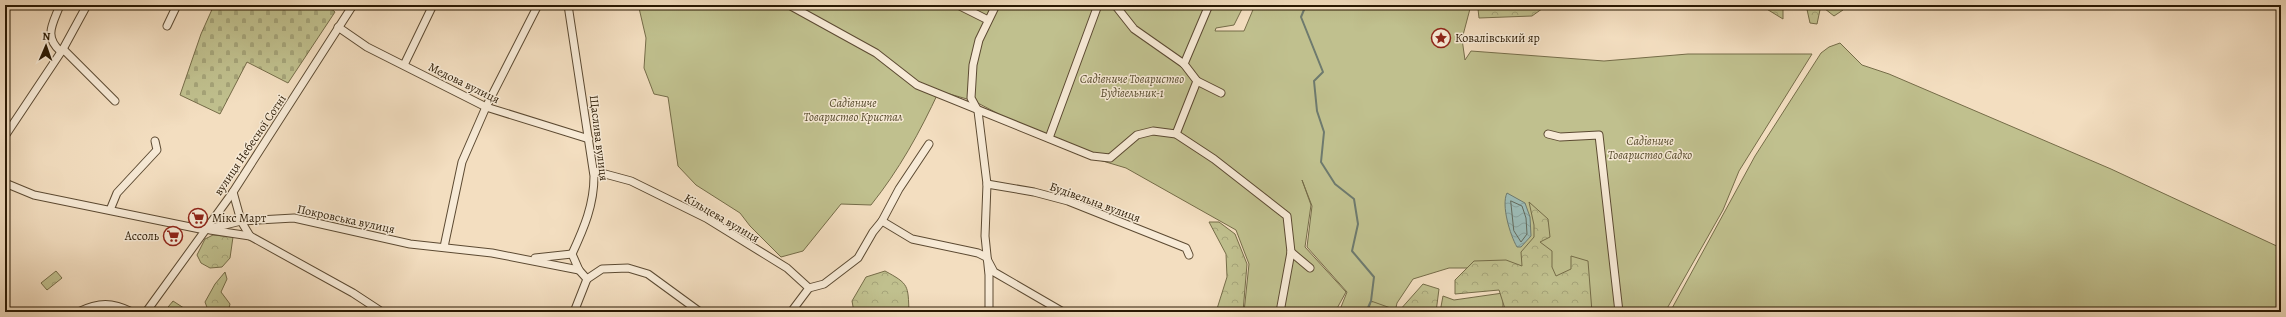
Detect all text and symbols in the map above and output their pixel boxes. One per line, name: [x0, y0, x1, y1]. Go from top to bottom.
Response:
north arrow: [26, 26, 66, 66]
place icon: Ковалівський яр: [1430, 27, 1452, 49]
text: N: [42, 29, 51, 44]
place label: Ковалівський яр: [1455, 30, 1540, 46]
street label: Медова вулиця: [426, 59, 503, 107]
park label: Садівниче Товариство Будівельник-1: [1080, 71, 1184, 101]
street label: вулиця Небесної Сотні: [210, 92, 290, 198]
street label: Щаслива вулиця: [586, 94, 612, 182]
park label: Садівниче Товариство Кристал: [804, 95, 903, 125]
park label: Садівниче Товариство Садко: [1608, 133, 1692, 163]
street label: Будівельна вулиця: [1047, 178, 1143, 226]
street label: Кільцева вулиця: [681, 190, 763, 246]
street label: Покровська вулиця: [296, 201, 397, 237]
supermarket icon: Мікс Март: [187, 207, 209, 229]
place label: Мікс Март: [212, 210, 267, 226]
supermarket icon: Ассоль: [162, 225, 184, 247]
place label: Ассоль: [124, 228, 160, 244]

